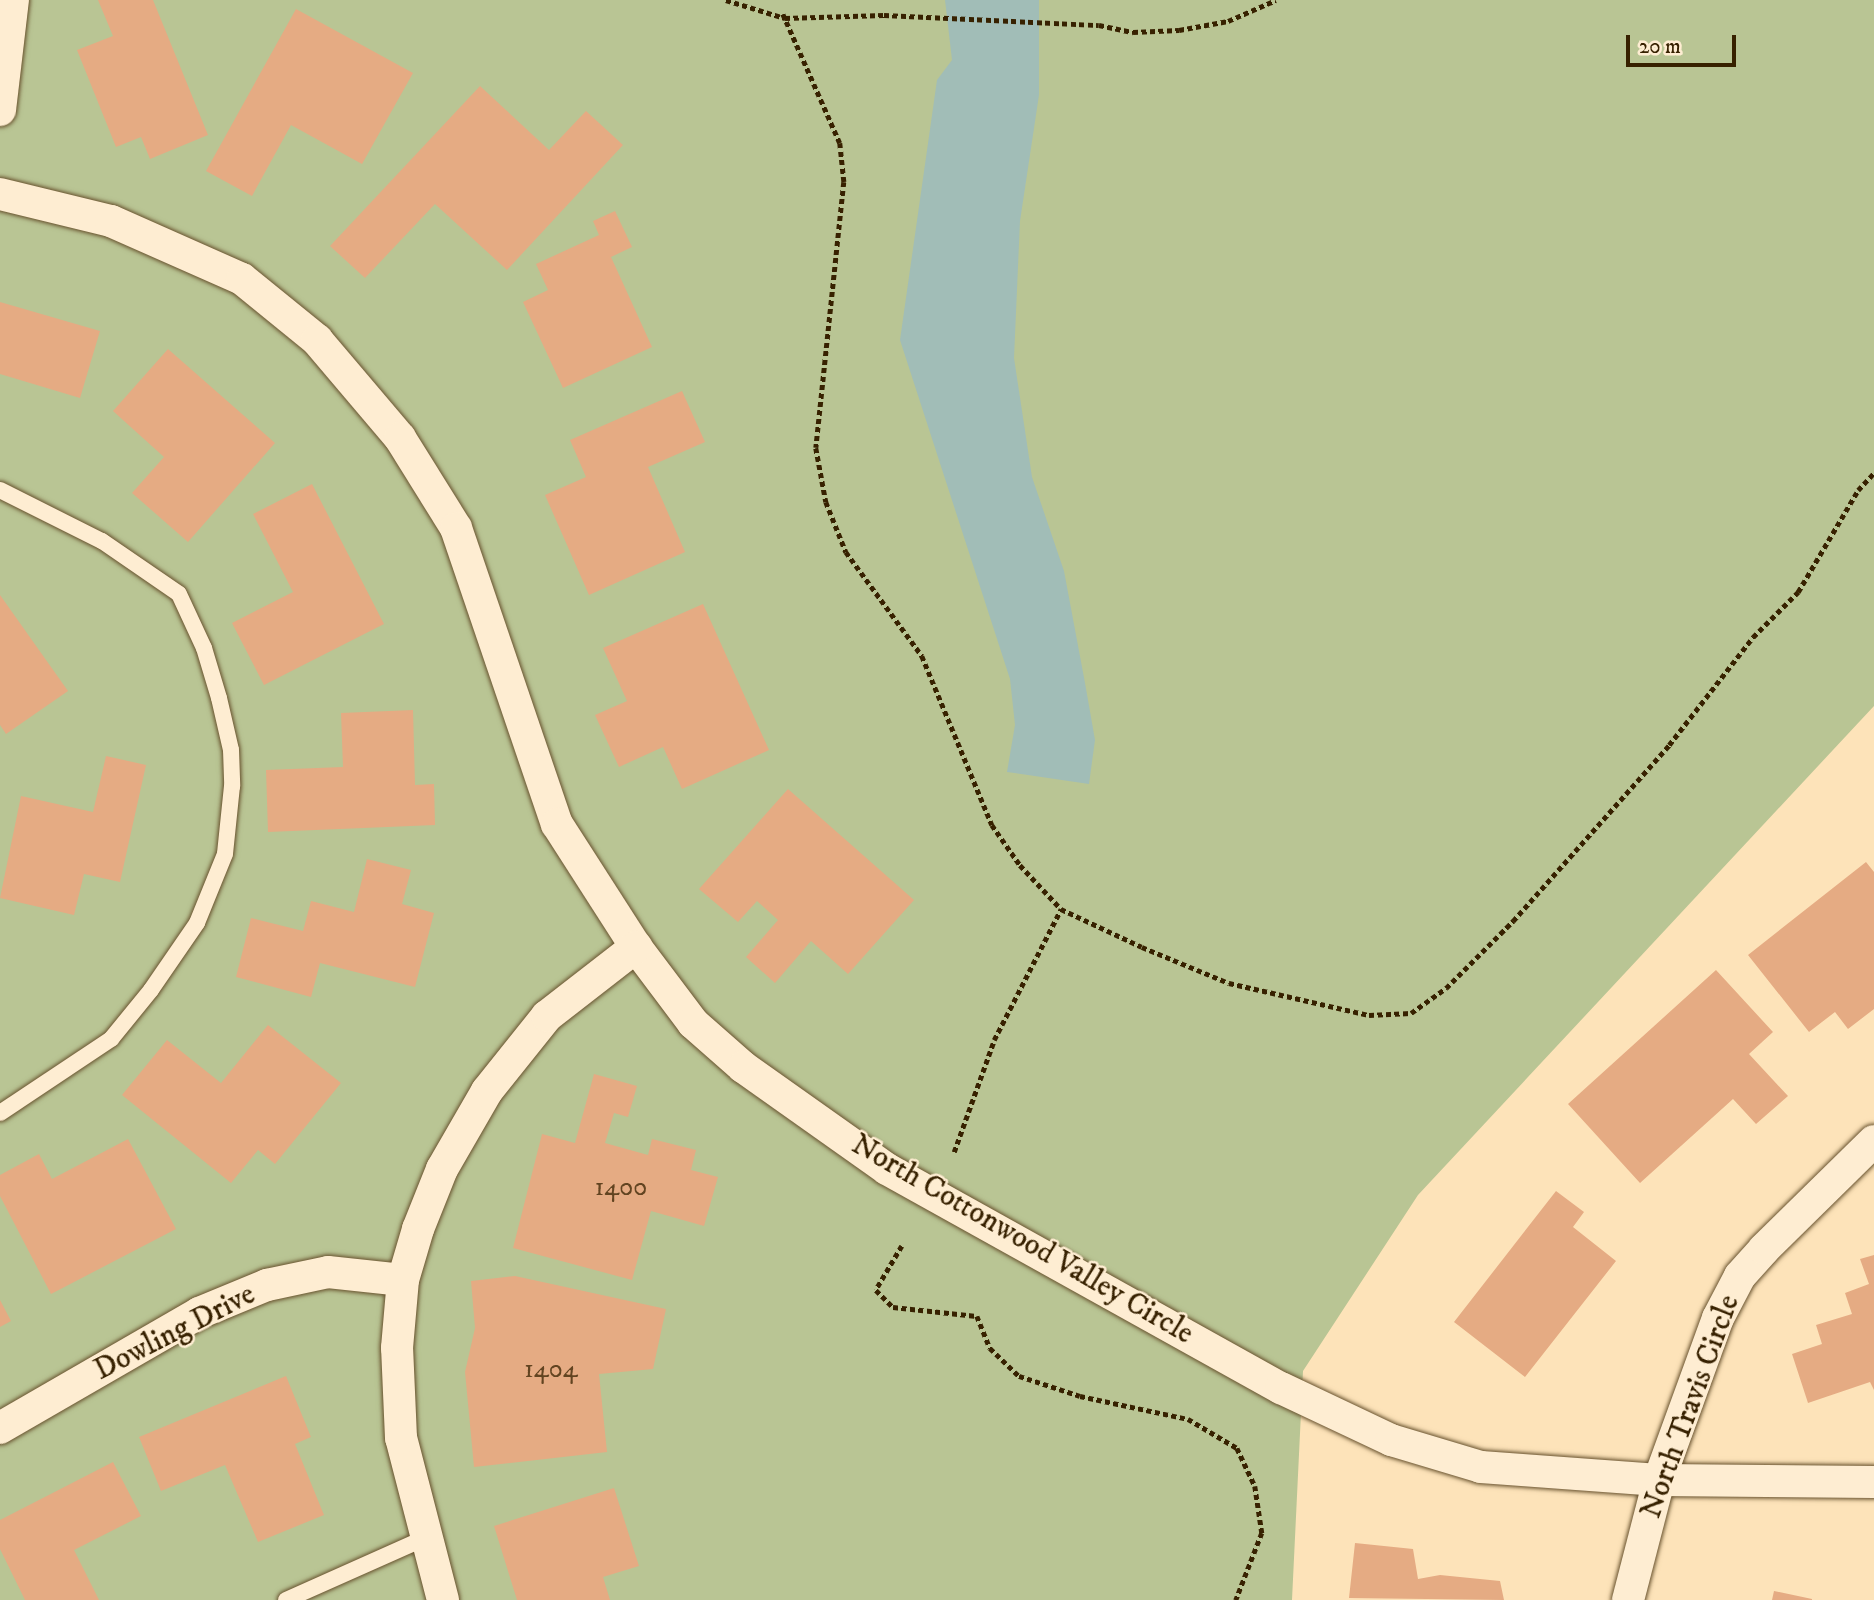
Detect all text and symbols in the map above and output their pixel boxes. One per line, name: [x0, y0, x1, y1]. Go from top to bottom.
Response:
scale bar: [1629, 21, 1739, 65]
text: 20 m: [1639, 34, 1681, 60]
street label: North Cottonwood Valley Circle: [845, 1127, 1199, 1353]
house number: 1400: [595, 1172, 647, 1204]
street label: Dowling Drive: [89, 1277, 261, 1389]
street label: North Travis Circle: [1634, 1290, 1748, 1524]
house number: 1404: [524, 1354, 578, 1386]

